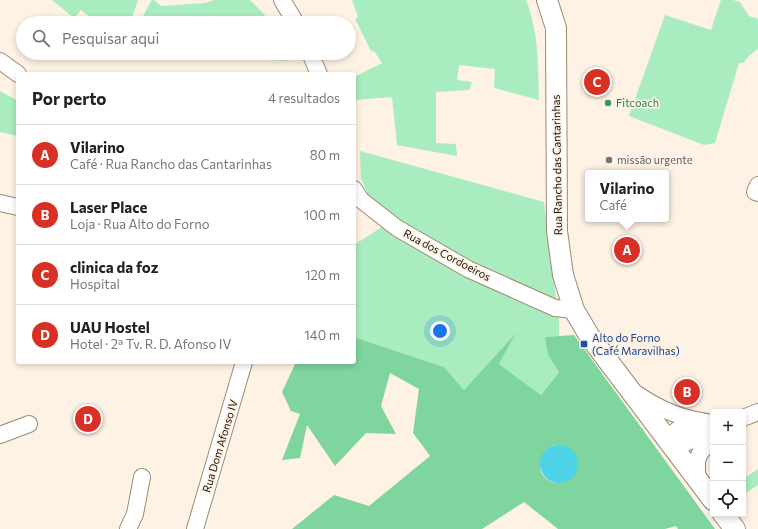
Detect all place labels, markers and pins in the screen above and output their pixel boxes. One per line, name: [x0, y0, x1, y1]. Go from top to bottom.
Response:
pin: C: [584, 67, 610, 97]
place label: Fitcoach: [616, 96, 659, 109]
marker: Fitcoach: [603, 98, 613, 108]
place label: missão urgente: [617, 153, 693, 166]
marker: missão urgente: [604, 155, 614, 165]
pin: A: [614, 235, 640, 265]
place label: Alto do Forno (Café Maravilhas): [592, 331, 680, 357]
marker: Alto do Forno (Café Maravilhas): [579, 339, 589, 349]
pin: B: [674, 377, 700, 407]
pin: D: [75, 404, 101, 434]

